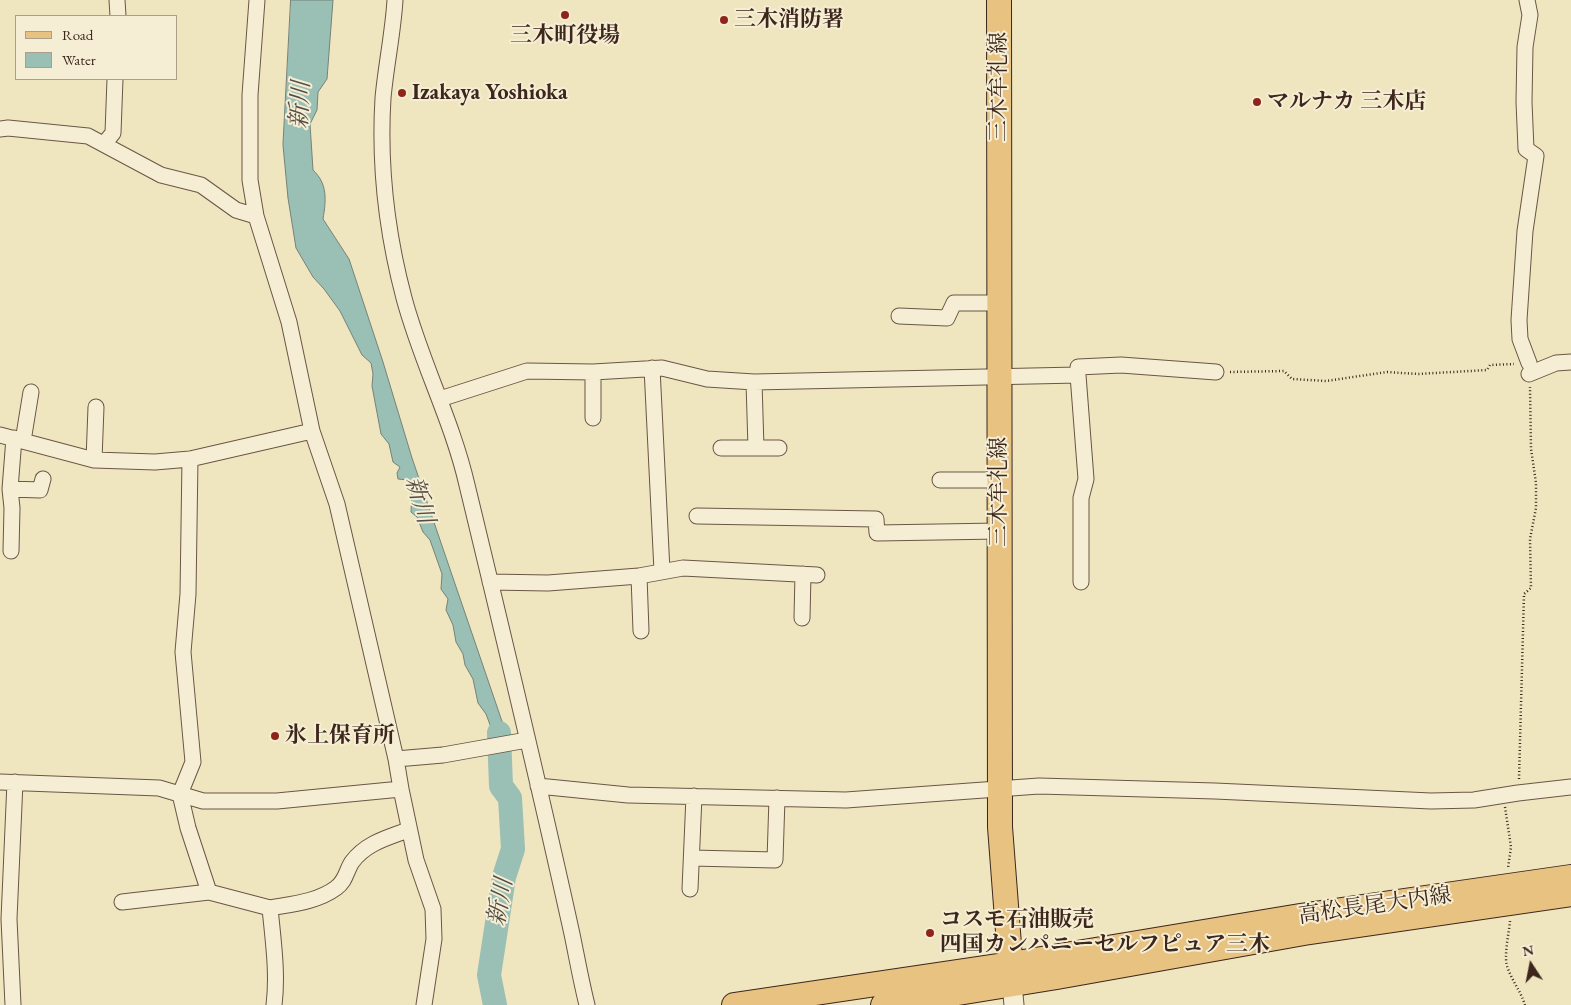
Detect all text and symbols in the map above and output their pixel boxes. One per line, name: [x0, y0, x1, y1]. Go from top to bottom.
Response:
place label: 三木消防署: [734, 7, 844, 33]
marker: 三木町役場: [559, 9, 571, 21]
marker: 三木消防署: [718, 14, 730, 26]
legend: [15, 15, 178, 80]
place label: 三木町役場: [510, 23, 620, 49]
text: Road: [62, 25, 93, 44]
street label: 三木牟礼線: [986, 32, 1012, 142]
text: Water: [62, 50, 96, 69]
water label: 新川: [285, 80, 317, 130]
place label: Izakaya Yoshioka: [412, 80, 568, 106]
marker: Izakaya Yoshioka: [396, 87, 408, 99]
place label: マルナカ 三木店: [1267, 89, 1426, 115]
marker: マルナカ 三木店: [1251, 96, 1263, 108]
street label: 三木牟礼線: [986, 437, 1012, 547]
water label: 新川: [398, 473, 440, 527]
place label: 氷上保育所: [285, 723, 395, 749]
marker: 氷上保育所: [269, 730, 281, 742]
water label: 新川: [483, 876, 519, 928]
street label: 高松長尾大内線: [1297, 882, 1453, 930]
place label: コスモ石油販売 四国カンパニーセルフピュア三木: [940, 907, 1270, 958]
marker: コスモ石油販売 四国カンパニーセルフピュア三木: [924, 927, 936, 939]
north arrow: [1506, 940, 1556, 990]
text: N: [1521, 940, 1535, 960]

